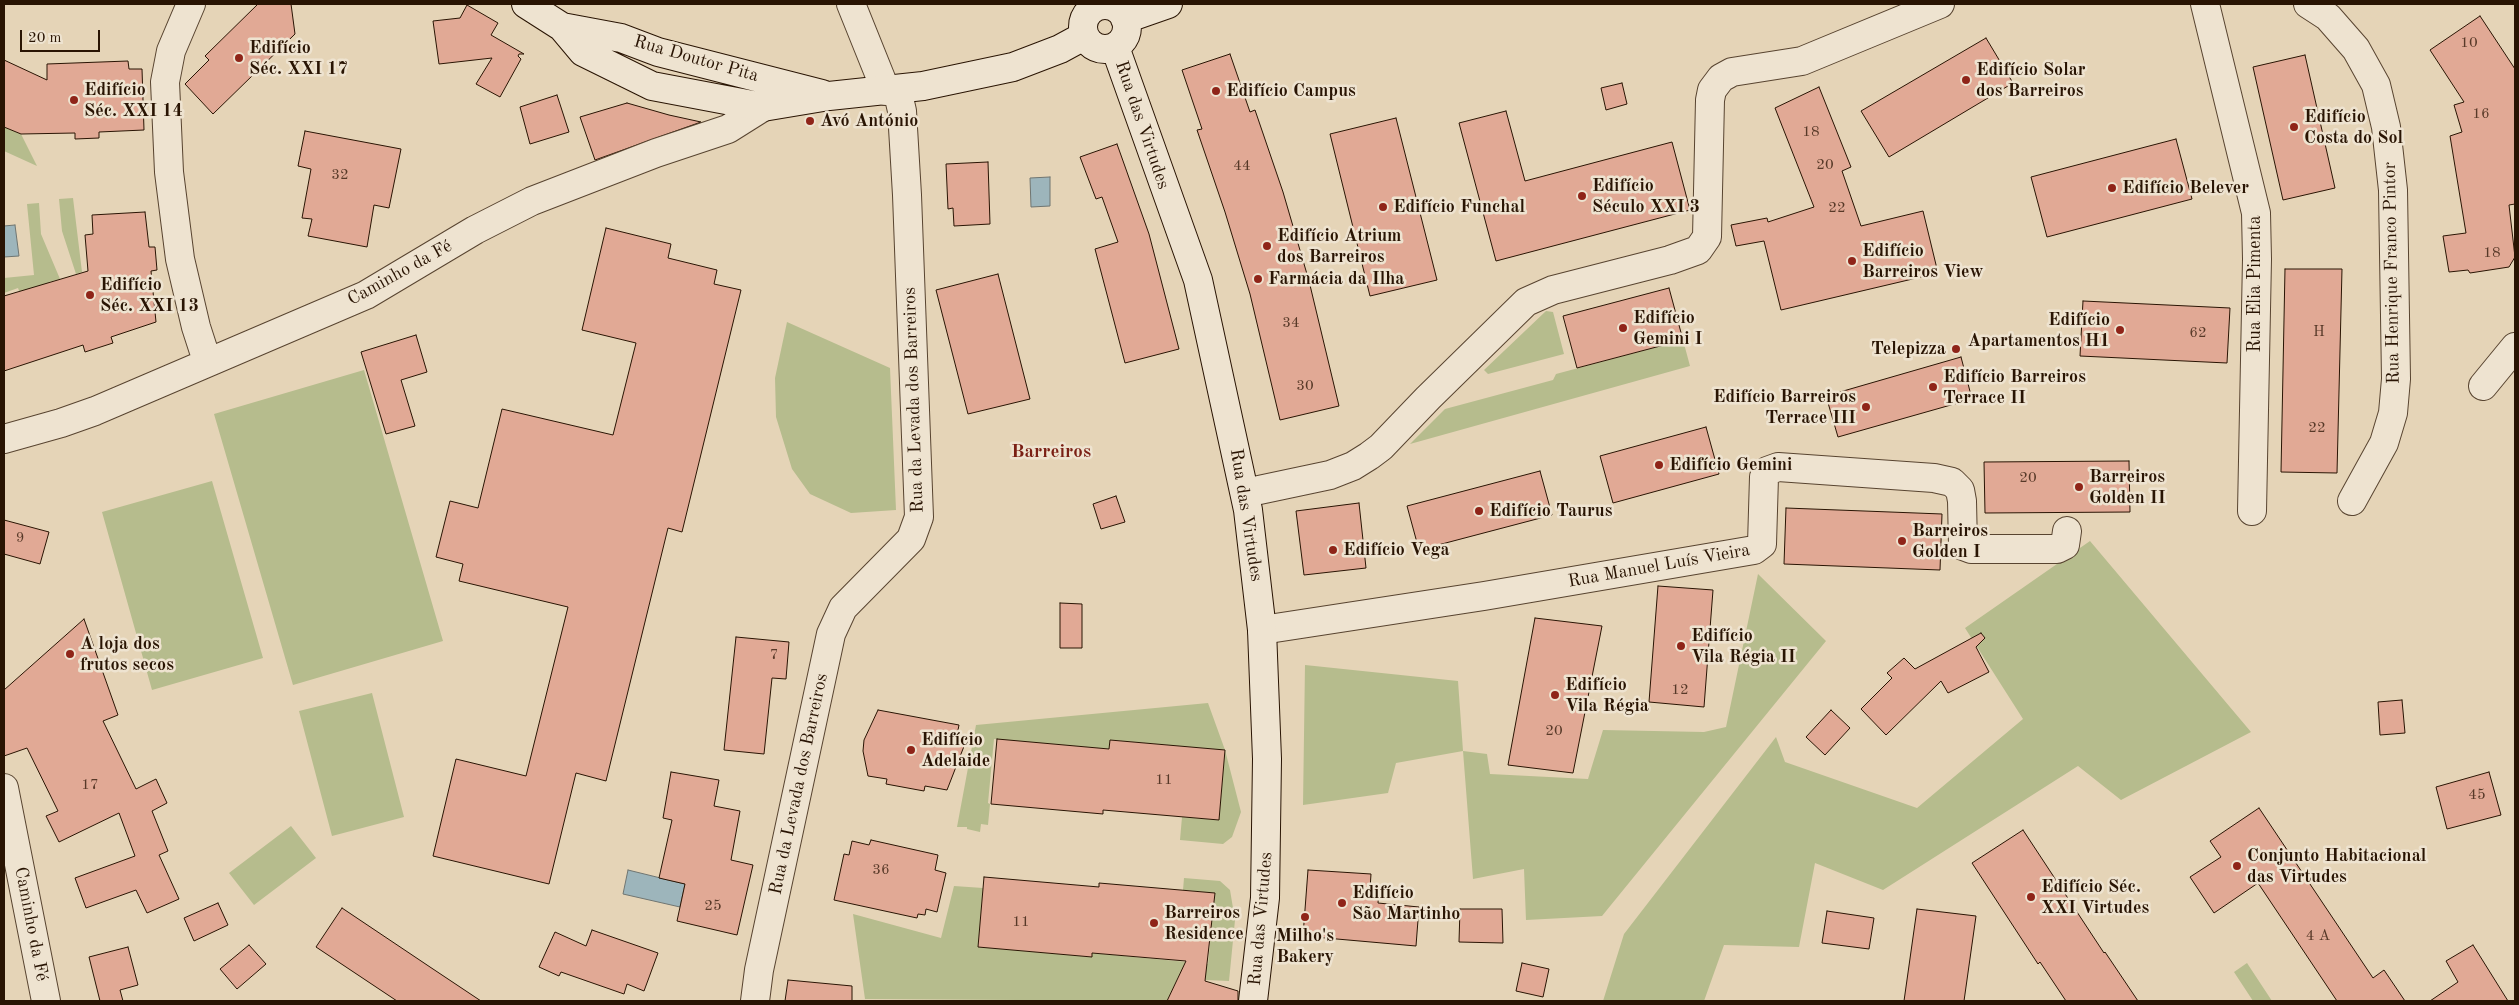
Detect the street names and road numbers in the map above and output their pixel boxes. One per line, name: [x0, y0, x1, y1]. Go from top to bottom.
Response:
street label: Rua Doutor Pita: [631, 31, 761, 87]
street label: Rua das Virtudes: [1110, 58, 1174, 192]
street label: Rua Henrique Franco Pintor: [2379, 162, 2405, 384]
street label: Rua Elia Pimenta: [2244, 215, 2266, 353]
street label: Caminho da Fé: [344, 235, 456, 311]
street label: Rua da Levada dos Barreiros: [899, 287, 929, 513]
street label: Rua das Virtudes: [1225, 447, 1267, 583]
street label: Rua Manuel Luís Vieira: [1566, 539, 1752, 593]
street label: Rua da Levada dos Barreiros: [765, 671, 833, 897]
street label: Rua das Virtudes: [1244, 851, 1278, 987]
street label: Caminho da Fé: [9, 865, 53, 983]

